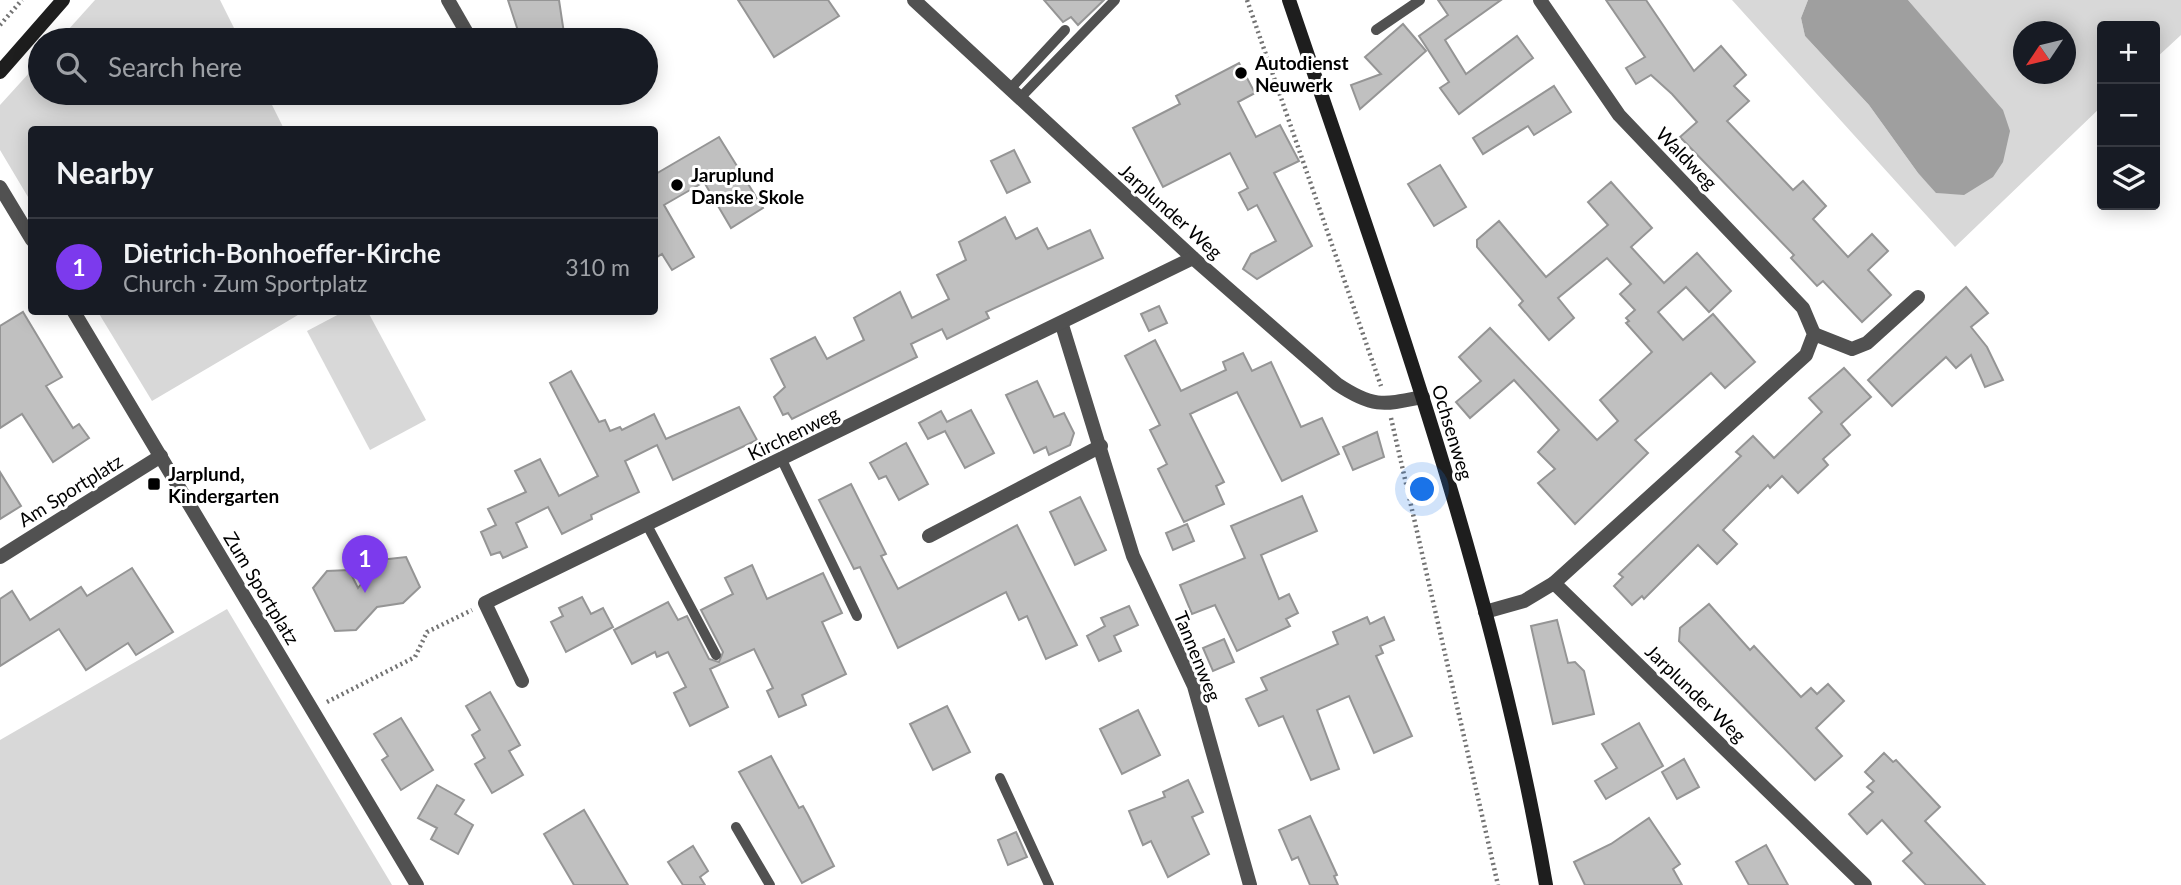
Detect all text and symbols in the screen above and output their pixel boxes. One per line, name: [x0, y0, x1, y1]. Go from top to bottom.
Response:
north arrow: [2013, 21, 2076, 84]
map controls: [2097, 21, 2160, 210]
button: +: [2097, 21, 2160, 84]
search box: [28, 28, 658, 105]
icon: search: [52, 48, 90, 86]
text: Search here: [108, 51, 242, 83]
place label: Autodienst Neuwerk: [1254, 51, 1349, 96]
marker: Autodienst Neuwerk: [1233, 65, 1249, 81]
button: −: [2097, 84, 2160, 147]
street label: Waldweg: [1652, 122, 1722, 194]
button: layers: [2097, 147, 2160, 210]
text: Nearby: [56, 154, 154, 190]
street label: Jarplunder Weg: [1115, 159, 1227, 263]
place label: Jaruplund Danske Skole: [691, 163, 804, 208]
marker: Jaruplund Danske Skole: [669, 177, 685, 193]
text: Dietrich-Bonhoeffer-Kirche: [123, 237, 441, 269]
text: 1: [72, 253, 86, 281]
text: 310 m: [565, 253, 630, 281]
text: Church · Zum Sportplatz: [123, 269, 367, 297]
street label: Ochsenweg: [1428, 382, 1478, 482]
street label: Kirchenweg: [744, 401, 842, 465]
street label: Am Sportplatz: [14, 449, 126, 531]
place label: Jarplund, Kindergarten: [168, 462, 279, 507]
your location: [1405, 472, 1439, 506]
marker: Jarplund, Kindergarten: [146, 476, 162, 492]
street label: Zum Sportplatz: [219, 528, 305, 648]
pin: 1: [342, 535, 388, 593]
street label: Tannenweg: [1170, 608, 1226, 704]
street label: Jarplunder Weg: [1641, 639, 1751, 747]

